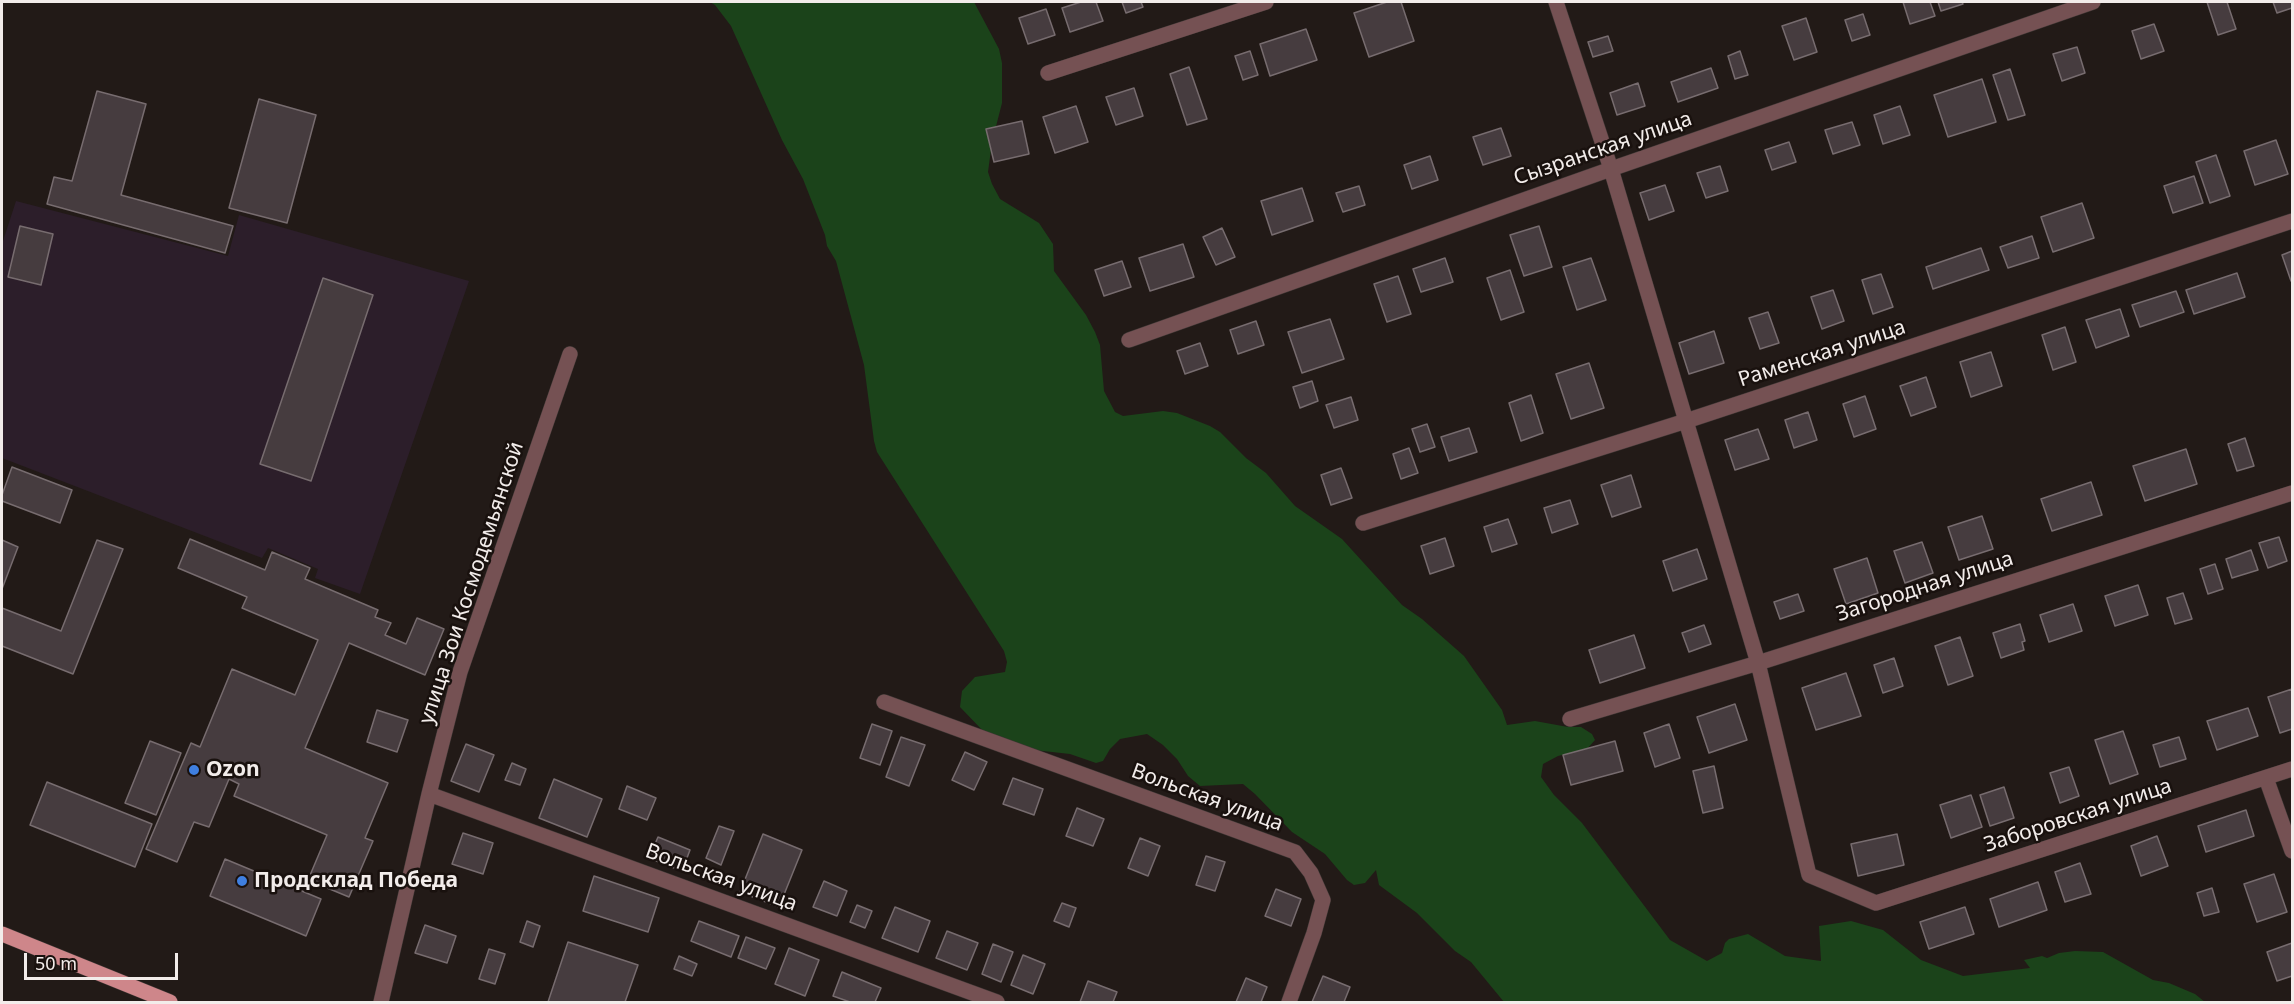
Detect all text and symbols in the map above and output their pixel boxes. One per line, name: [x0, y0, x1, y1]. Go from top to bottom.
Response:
street label: Сызранская улица: [1511, 107, 1695, 191]
street label: Раменская улица: [1735, 315, 1909, 393]
street label: улица Зои Космодемьянской: [414, 439, 530, 727]
street label: Загородная улица: [1833, 546, 2017, 628]
place label: Ozon: [206, 757, 260, 783]
street label: Вольская улица: [1128, 759, 1286, 837]
marker: Ozon: [187, 763, 201, 777]
street label: Заборовская улица: [1981, 774, 2175, 858]
street label: Вольская улица: [642, 839, 800, 917]
place label: Продсклад Победа: [254, 868, 458, 894]
marker: Продсклад Победа: [235, 874, 249, 888]
scale bar: [27, 941, 182, 979]
text: 50 m: [35, 951, 77, 975]

